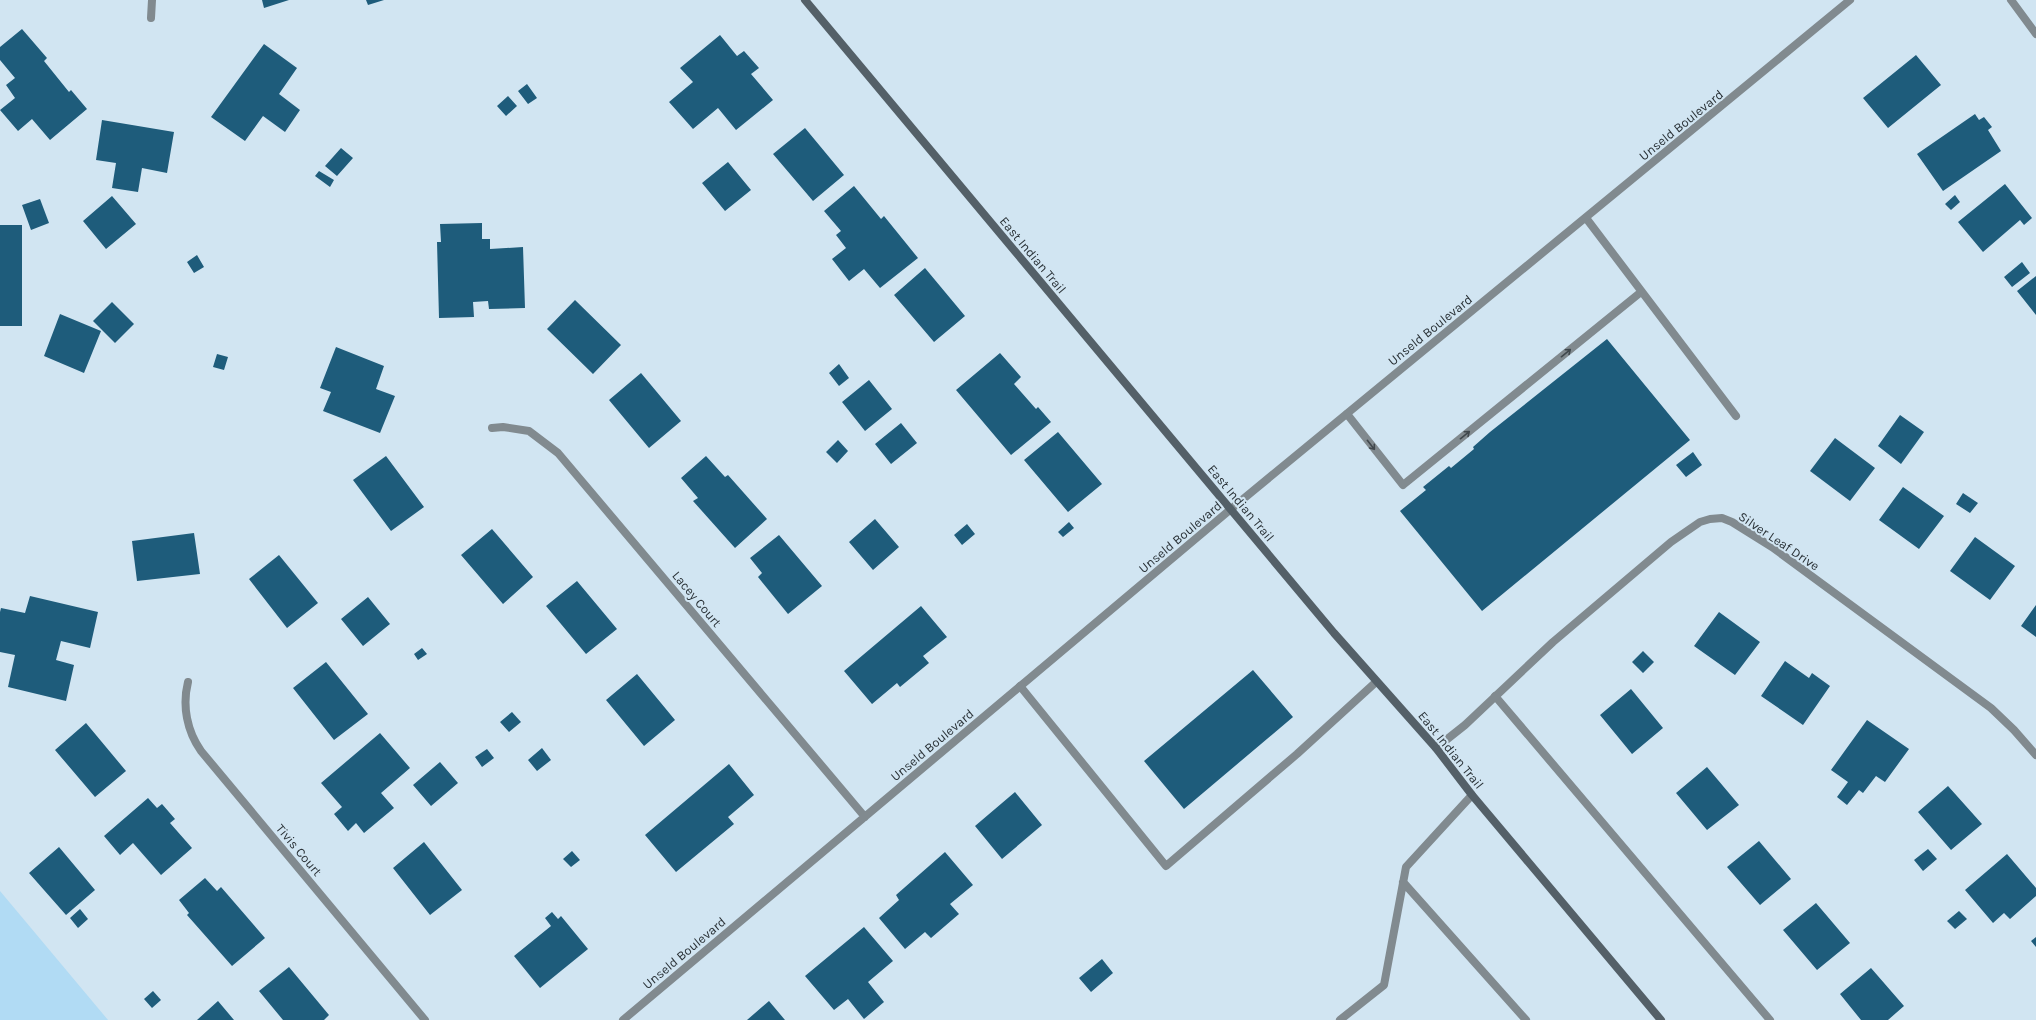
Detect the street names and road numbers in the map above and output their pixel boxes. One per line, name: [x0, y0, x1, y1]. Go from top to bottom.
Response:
street label: Unseld Boulevard: [1636, 87, 1726, 163]
street label: East Indian Trail: [997, 214, 1069, 296]
street label: Unseld Boulevard: [1385, 292, 1475, 368]
street label: East Indian Trail: [1205, 462, 1277, 544]
street label: Unseld Boulevard: [1135, 498, 1225, 576]
street label: Silver Leaf Drive: [1736, 508, 1822, 574]
street label: Lacey Court: [669, 568, 725, 630]
street label: Unseld Boulevard: [887, 706, 977, 784]
street label: East Indian Trail: [1415, 708, 1487, 792]
street label: Tivis Court: [273, 821, 325, 879]
street label: Unseld Boulevard: [639, 914, 729, 992]

